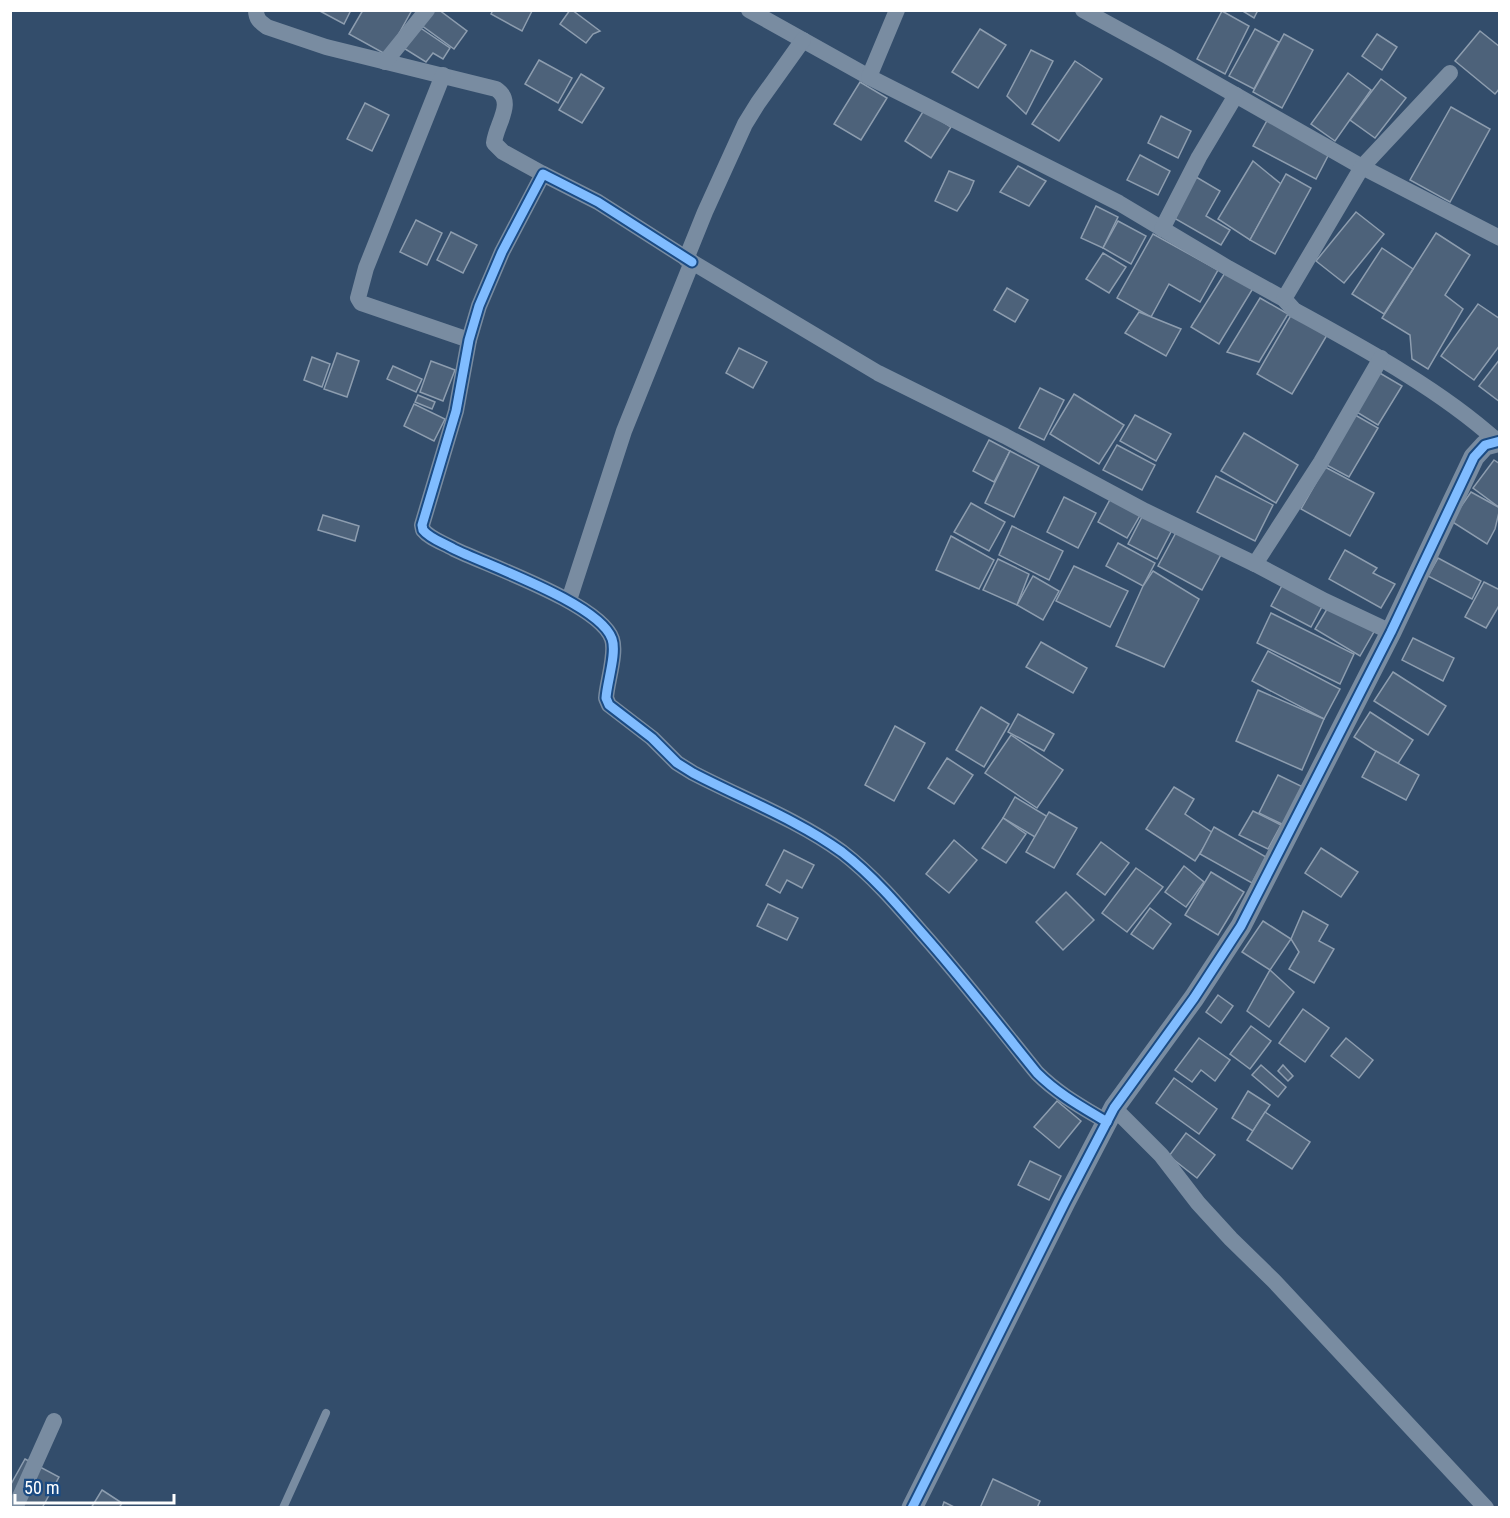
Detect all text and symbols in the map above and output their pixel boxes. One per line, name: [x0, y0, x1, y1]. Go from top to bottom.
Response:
scale bar: [15, 1467, 174, 1505]
text: 50 m: [24, 1477, 59, 1498]

